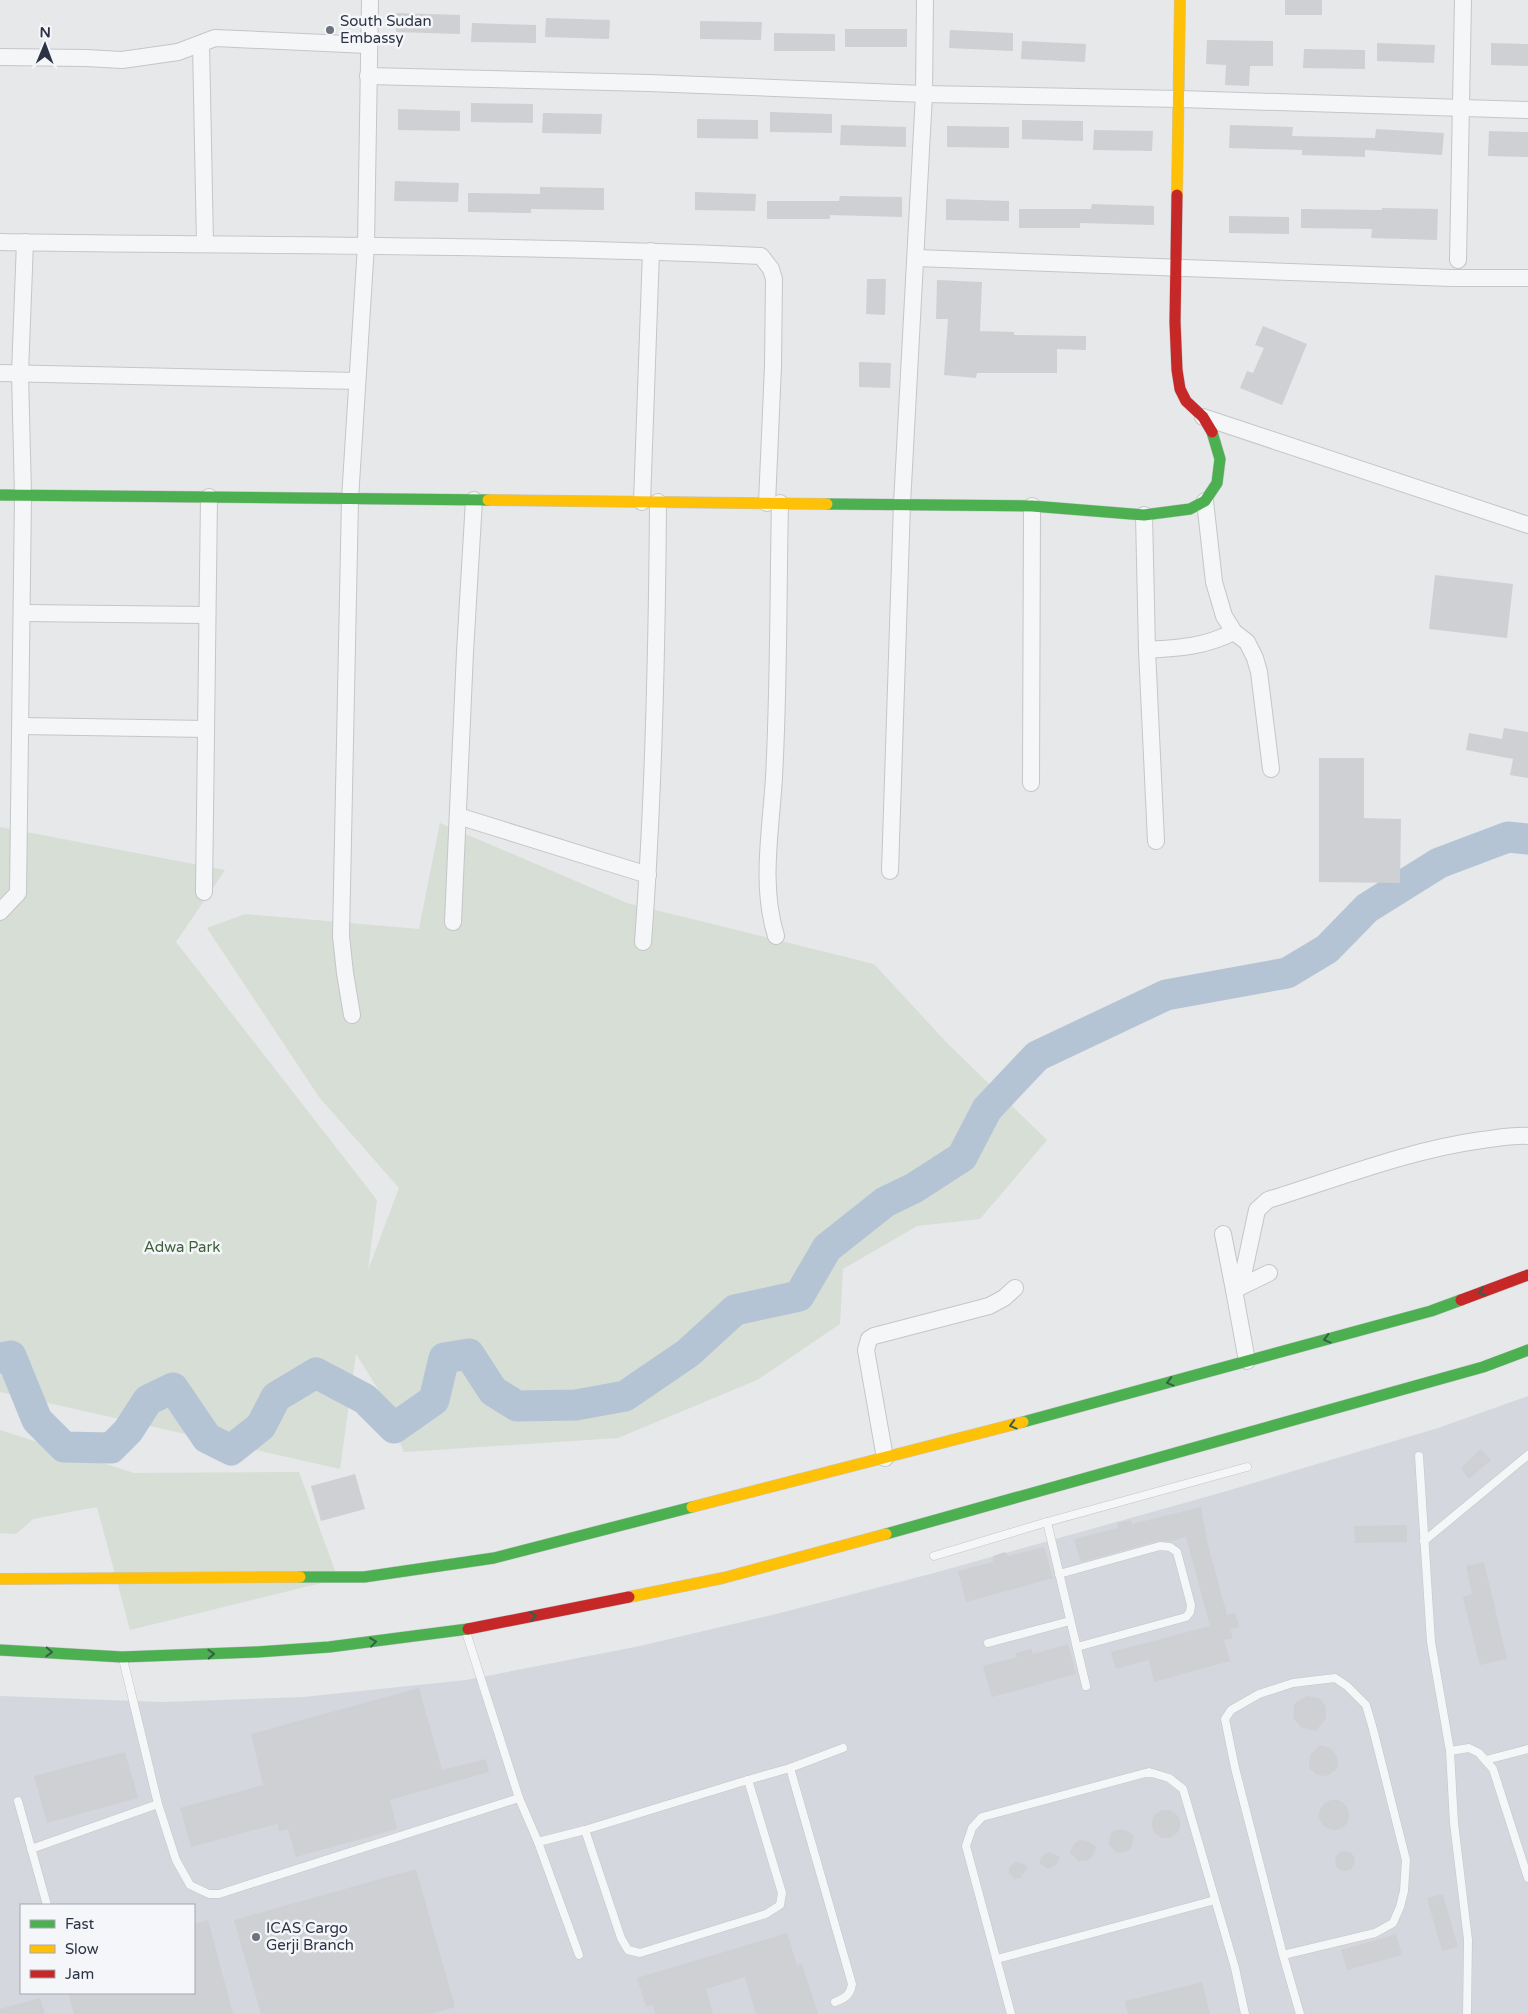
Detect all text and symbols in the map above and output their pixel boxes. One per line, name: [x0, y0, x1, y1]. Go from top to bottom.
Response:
place label: South Sudan Embassy: [340, 12, 432, 47]
north arrow: [20, 20, 70, 70]
text: N: [39, 24, 51, 41]
marker: South Sudan Embassy: [324, 24, 336, 36]
park label: Adwa Park: [144, 1238, 220, 1256]
one-way arrow: [1479, 1286, 1487, 1296]
one-way arrow: [1323, 1334, 1332, 1344]
one-way arrow: [1166, 1376, 1175, 1387]
one-way arrow: [1010, 1419, 1018, 1429]
one-way arrow: [529, 1612, 538, 1622]
one-way arrow: [369, 1637, 377, 1648]
one-way arrow: [45, 1647, 53, 1658]
one-way arrow: [207, 1648, 215, 1659]
legend: [20, 1904, 195, 1994]
text: Fast: [65, 1915, 95, 1933]
place label: ICAS Cargo Gerji Branch: [266, 1919, 354, 1954]
marker: ICAS Cargo Gerji Branch: [250, 1931, 262, 1943]
text: Slow: [65, 1940, 99, 1958]
text: Jam: [65, 1965, 94, 1983]

